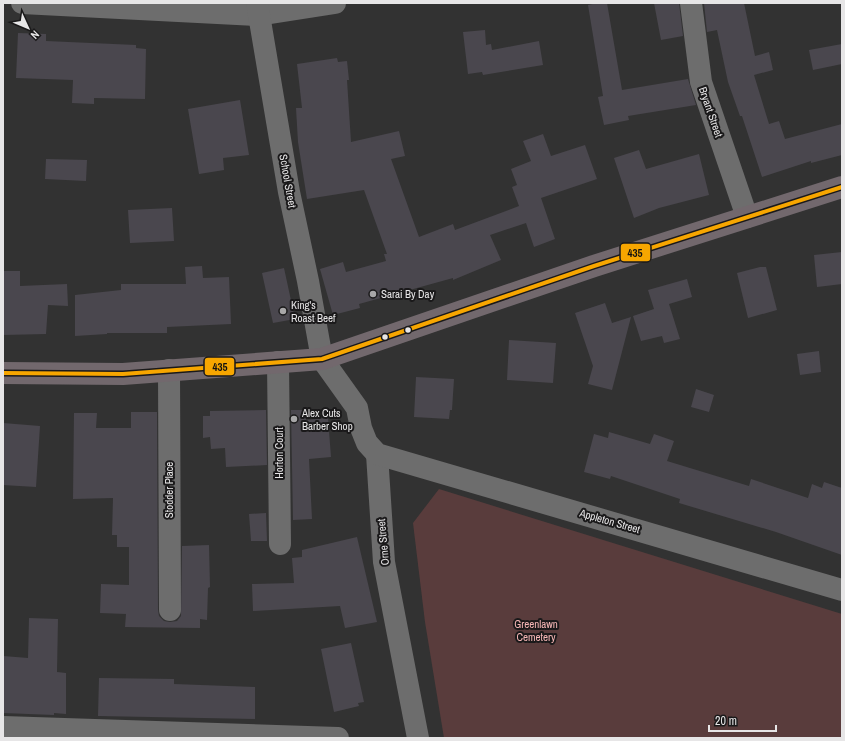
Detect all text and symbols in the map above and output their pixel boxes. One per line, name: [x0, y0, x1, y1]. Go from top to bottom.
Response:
north arrow: [8, 8, 48, 48]
text: N: [28, 28, 42, 42]
street label: Bryant Street: [696, 85, 726, 140]
street label: School Street: [276, 153, 300, 209]
line badge: 435: [620, 243, 651, 262]
text: 435: [627, 246, 643, 260]
place label: Sarai By Day: [381, 287, 435, 301]
marker: Sarai By Day: [368, 289, 378, 299]
place label: King's Roast Beef: [291, 298, 336, 325]
marker: King's Roast Beef: [278, 306, 288, 316]
unlabelled marker: [403, 325, 413, 335]
unlabelled marker: [380, 332, 390, 342]
line badge: 435: [204, 357, 235, 376]
text: 435: [212, 360, 228, 374]
place label: Alex Cuts Barber Shop: [301, 406, 353, 433]
marker: Alex Cuts Barber Shop: [289, 414, 299, 424]
street label: Horton Court: [272, 427, 286, 479]
street label: Stodder Place: [162, 462, 176, 518]
street label: Appleton Street: [577, 505, 642, 536]
street label: Orne Street: [374, 518, 392, 566]
park label: Greenlawn Cemetery: [514, 617, 558, 644]
scale bar: [709, 707, 776, 733]
text: 20 m: [715, 713, 737, 729]

